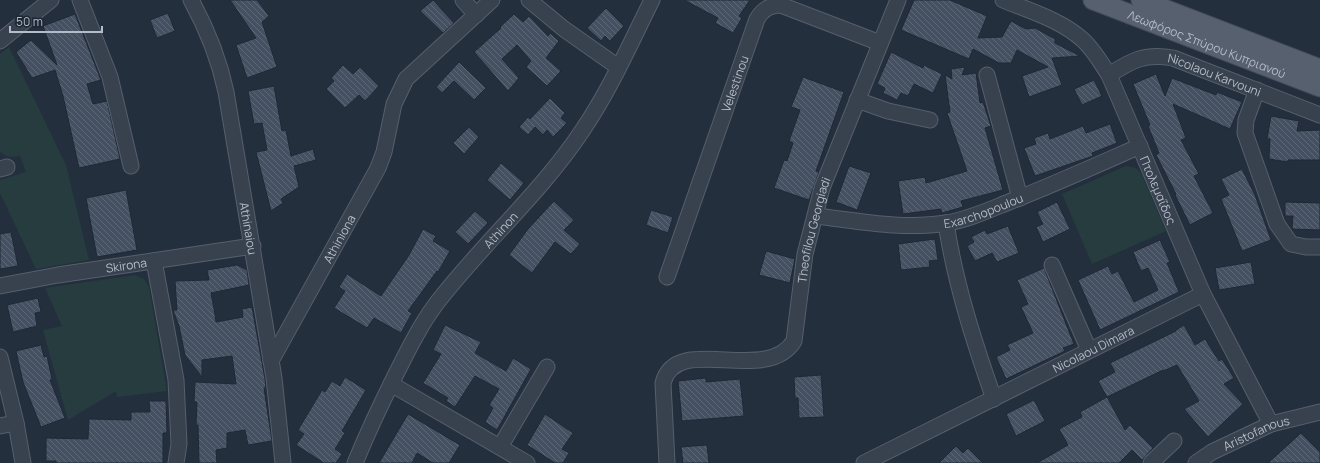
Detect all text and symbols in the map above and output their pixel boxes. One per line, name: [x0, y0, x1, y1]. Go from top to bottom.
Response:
street label: Λεωφόρος Σπύρου Κυπριανού: [1125, 6, 1288, 82]
scale bar: [10, 8, 102, 34]
text: 50 m: [16, 13, 43, 30]
street label: Nicolaou Karvouni: [1167, 49, 1264, 100]
street label: Velestinou: [717, 53, 752, 114]
street label: Πτολεμαΐδος: [1136, 153, 1181, 227]
street label: Theofilou Georgiadi: [793, 174, 834, 284]
street label: Exarchopoulou: [942, 189, 1025, 232]
street label: Athinaiou: [236, 201, 262, 256]
street label: Athinon: [479, 208, 521, 251]
street label: Athiniona: [319, 211, 359, 266]
street label: Skirona: [105, 253, 148, 276]
street label: Nicolaou Dimara: [1049, 321, 1137, 376]
street label: Aristofanous: [1220, 411, 1291, 454]

